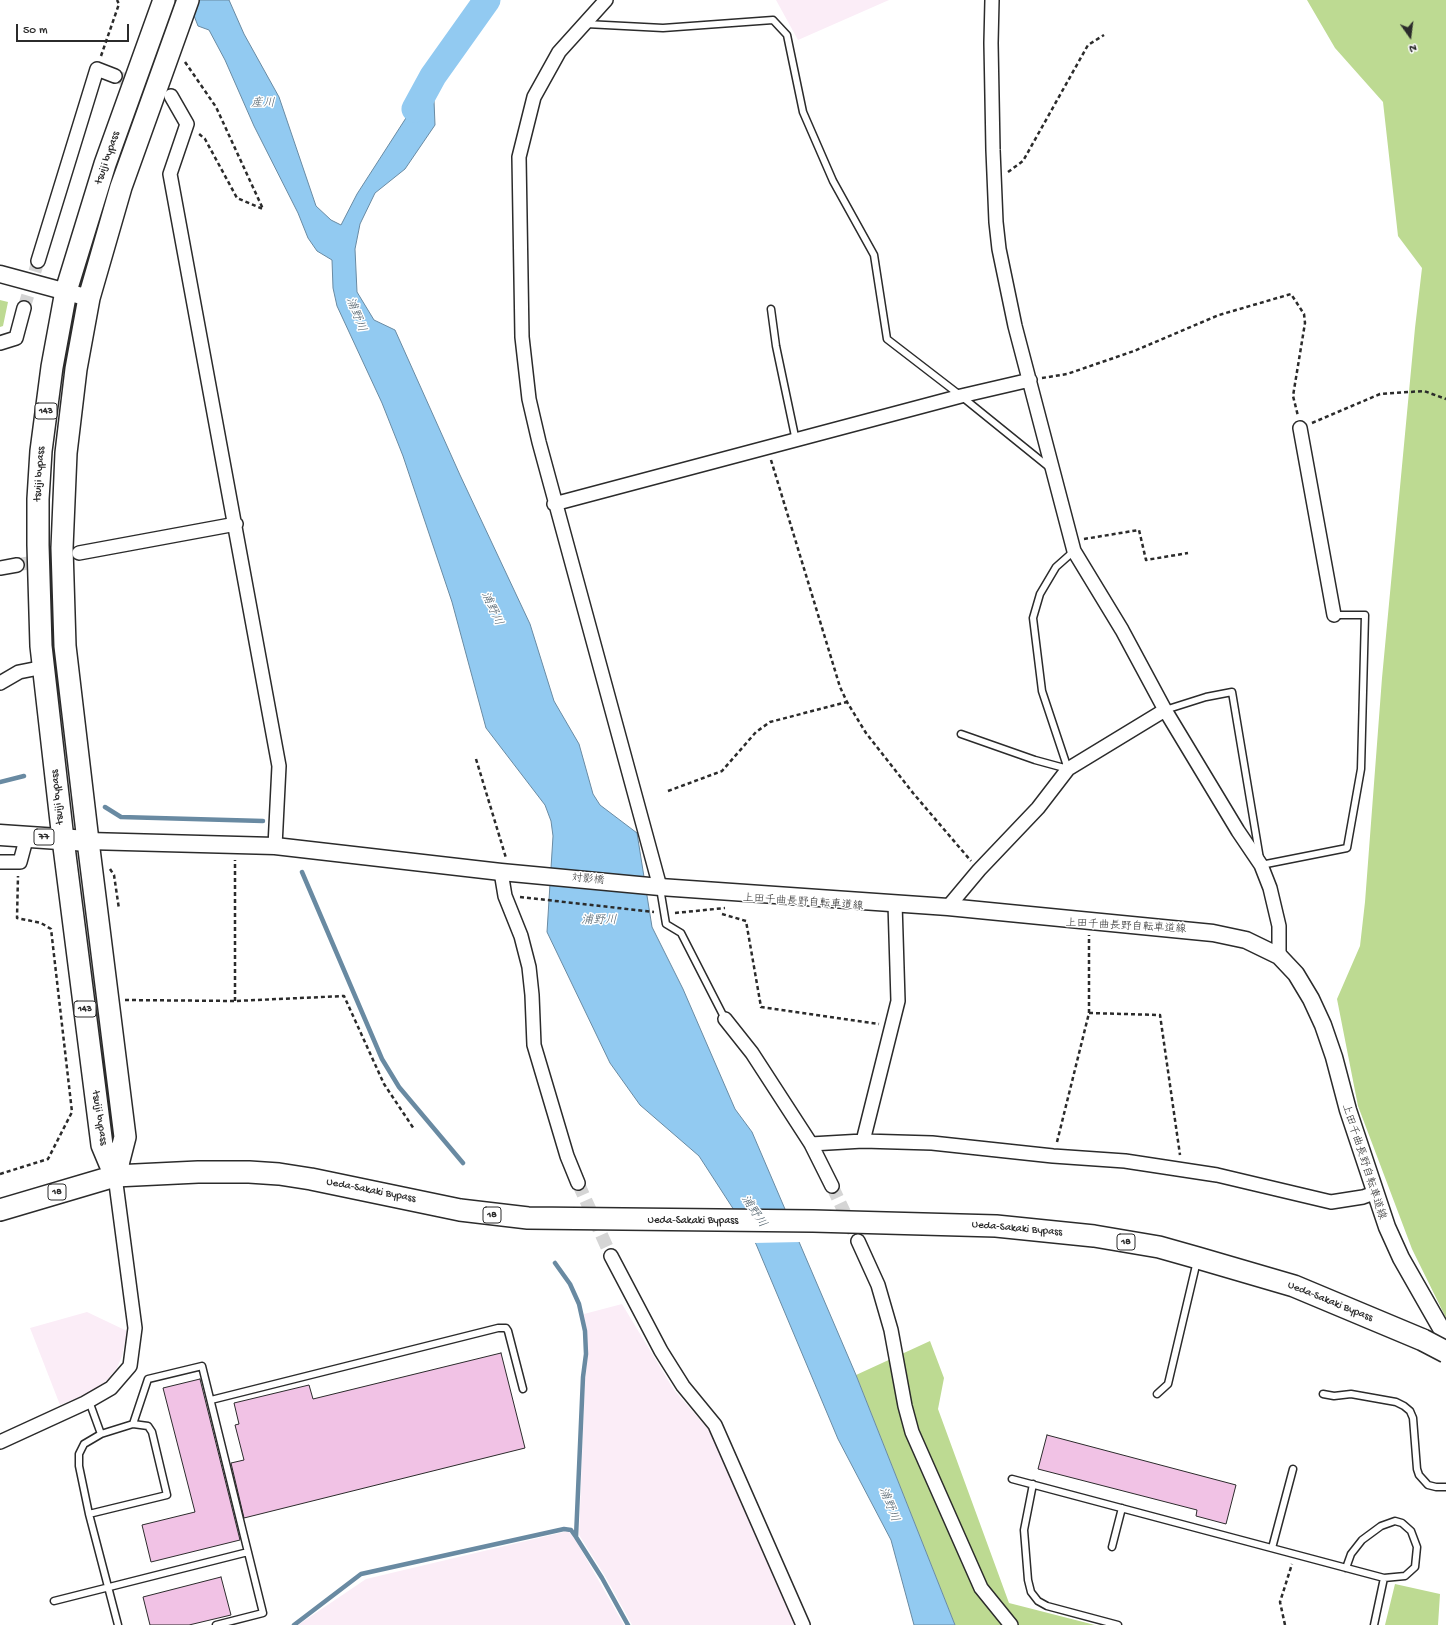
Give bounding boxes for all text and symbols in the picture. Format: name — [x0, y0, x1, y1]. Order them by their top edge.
scale bar — [18, 16, 131, 42]
north arrow — [1390, 16, 1430, 56]
text: 50 m — [23, 24, 48, 38]
text: N — [1408, 41, 1418, 54]
water label: 産川 — [251, 97, 275, 111]
street label: tsuiji bypass — [93, 130, 123, 186]
water label: 浦野川 — [342, 296, 368, 334]
road number: 143 — [35, 403, 57, 419]
street label: tsuiji bypass — [31, 446, 49, 502]
water label: 浦野川 — [477, 590, 505, 628]
street label: tsuiji bypass — [49, 769, 67, 825]
road number: 77 — [34, 829, 54, 845]
street label: 対影橋 — [571, 872, 605, 888]
street label: 上田千曲長野自転車道線 — [742, 892, 864, 914]
water label: 浦野川 — [581, 914, 617, 928]
street label: 上田千曲長野自転車道線 — [1065, 917, 1187, 937]
road number: 143 — [74, 1001, 96, 1017]
street label: tsuiji bypass — [88, 1090, 110, 1146]
street label: 上田千曲長野自転車道線 — [1338, 1102, 1388, 1222]
street label: Ueda-Sakaki Bypass — [325, 1176, 417, 1206]
road number: 18 — [48, 1184, 66, 1200]
water label: 浦野川 — [737, 1193, 769, 1231]
road number: 18 — [483, 1207, 501, 1223]
street label: Ueda-Sakaki Bypass — [648, 1214, 738, 1228]
street label: Ueda-Sakaki Bypass — [971, 1218, 1063, 1240]
road number: 18 — [1117, 1234, 1135, 1250]
street label: Ueda-Sakaki Bypass — [1285, 1279, 1375, 1325]
water label: 浦野川 — [875, 1486, 901, 1524]

